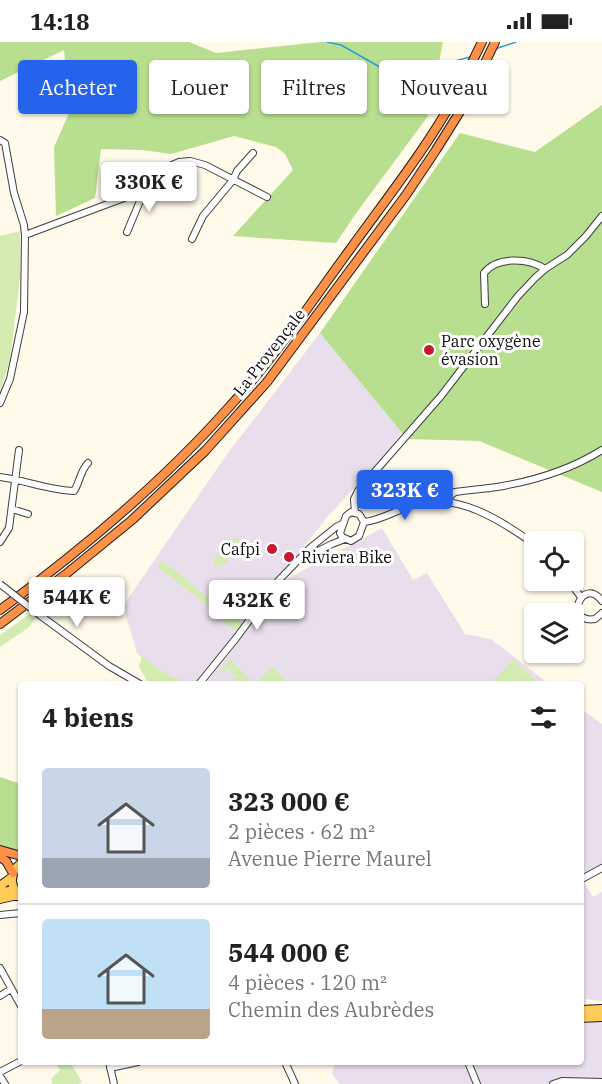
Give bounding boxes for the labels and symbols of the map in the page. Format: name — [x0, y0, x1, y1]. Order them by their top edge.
pin: 330K € — [100, 162, 198, 213]
street label: La Provençale — [229, 304, 309, 400]
place label: Parc oxygène évasion — [441, 331, 541, 369]
marker: Parc oxygène évasion — [422, 343, 436, 357]
pin: 323K € — [356, 470, 454, 521]
place label: Cafpi — [221, 539, 260, 559]
marker: Cafpi — [265, 542, 279, 556]
place label: Riviera Bike — [301, 547, 392, 567]
marker: Riviera Bike — [282, 550, 296, 564]
pin: 544K € — [28, 577, 126, 628]
pin: 432K € — [208, 580, 306, 631]

